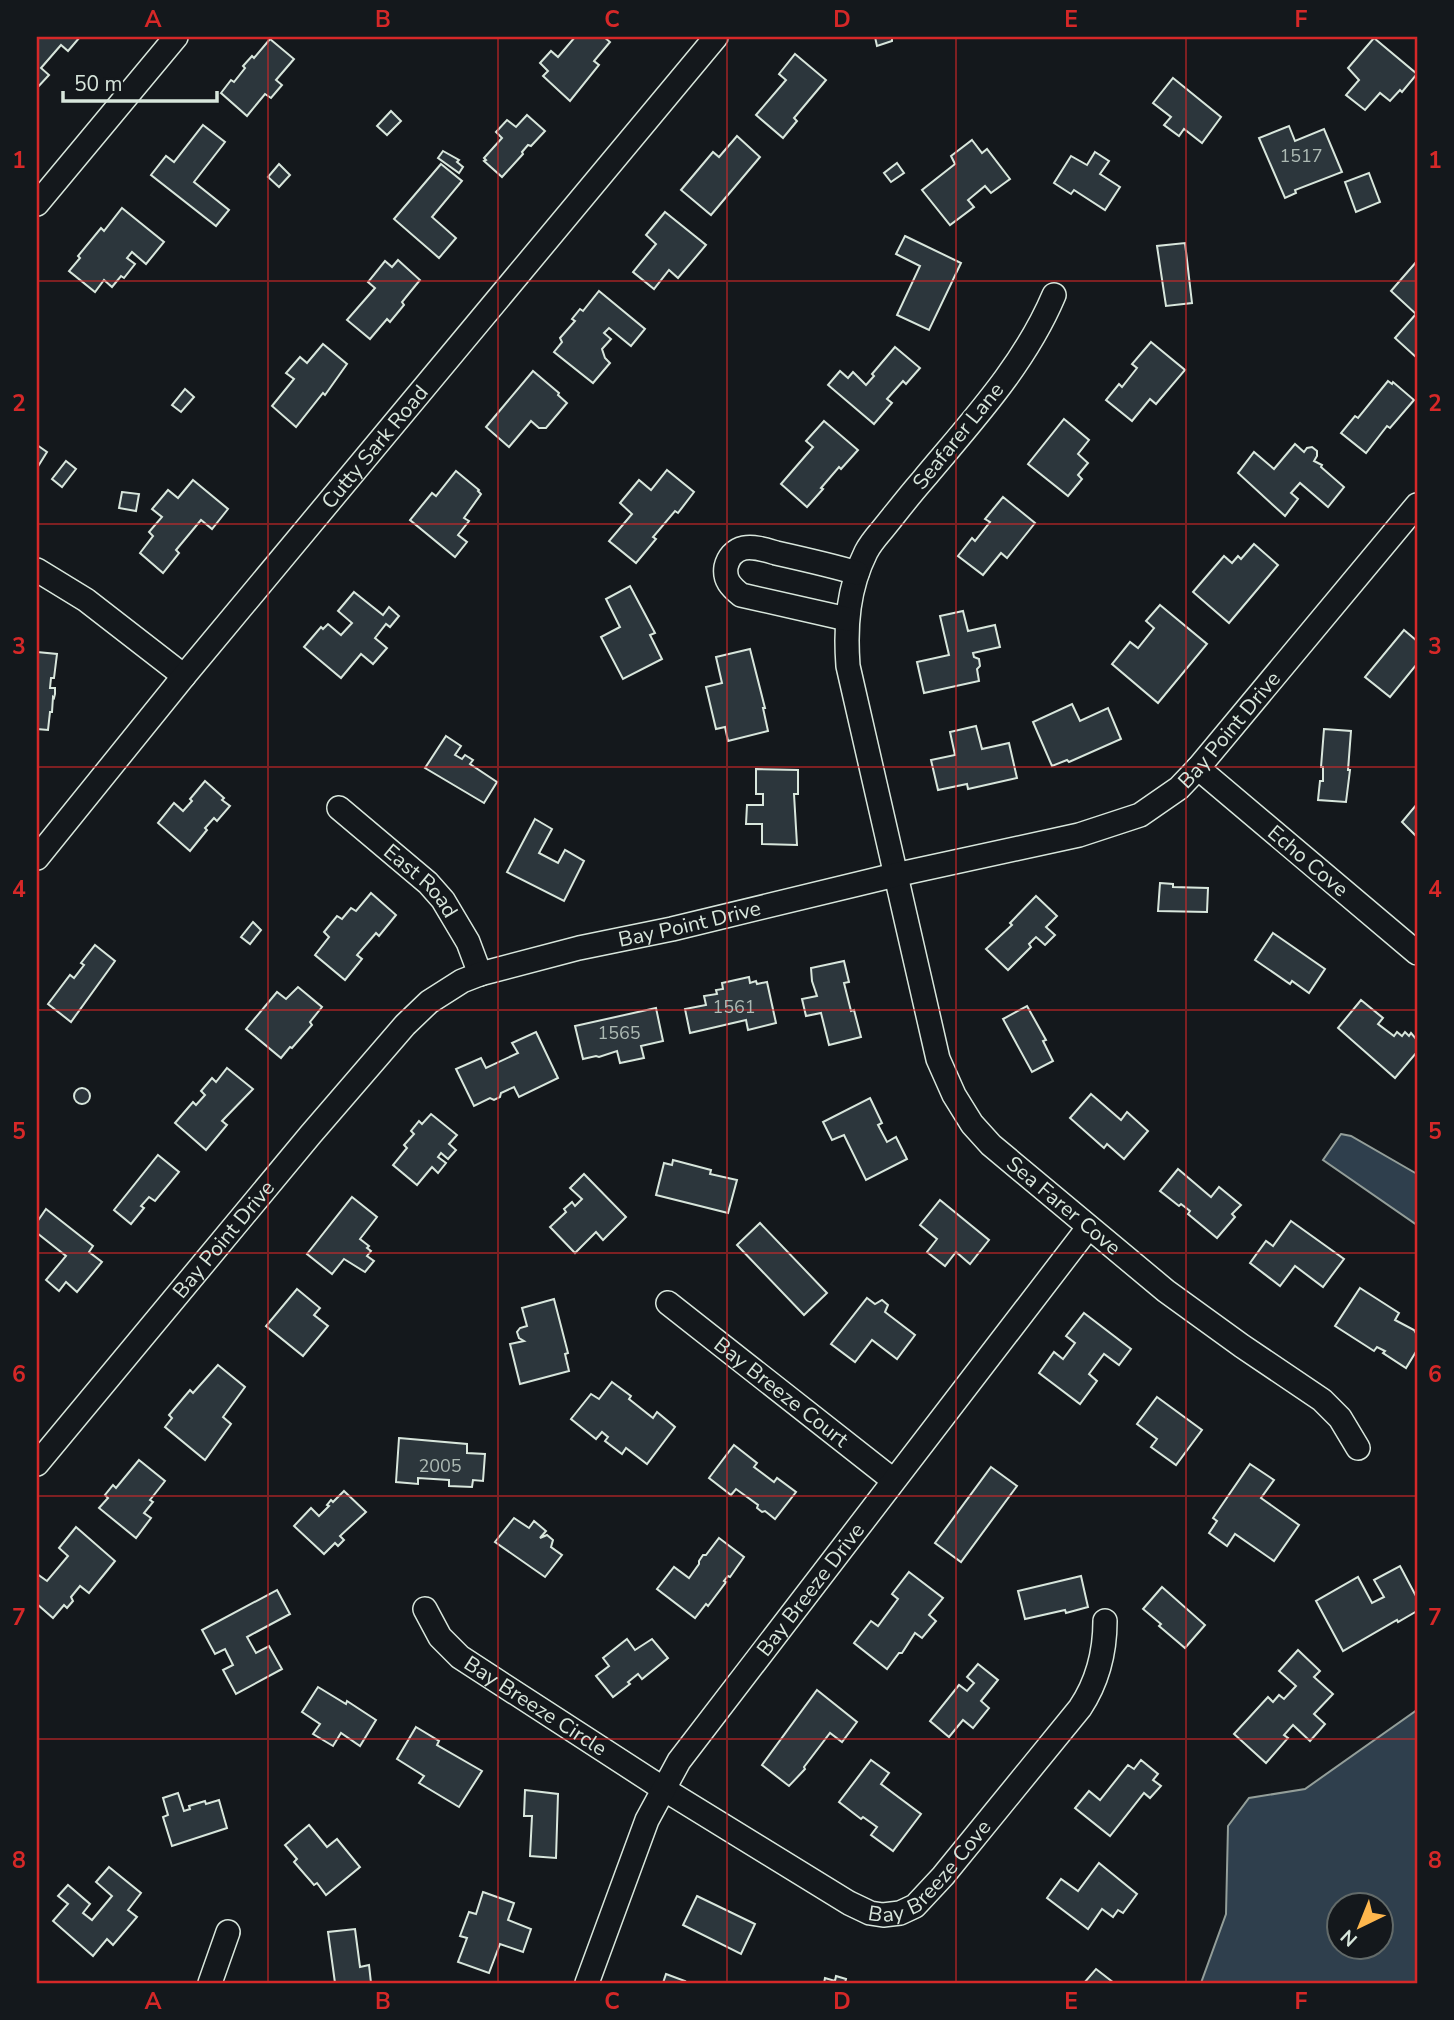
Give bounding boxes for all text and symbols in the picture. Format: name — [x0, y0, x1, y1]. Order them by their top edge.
text: A — [144, 4, 162, 35]
text: B — [375, 4, 391, 35]
text: C — [604, 4, 620, 35]
text: D — [833, 4, 851, 35]
text: E — [1064, 4, 1078, 35]
text: F — [1295, 4, 1308, 35]
scale bar — [63, 60, 217, 104]
text: 50 m — [74, 70, 123, 98]
house number: 1517 — [1279, 144, 1323, 168]
text: 1 — [12, 145, 26, 176]
text: 1 — [1428, 145, 1442, 176]
street label: Seafarer Lane — [906, 377, 1010, 495]
street label: Cutty Sark Road — [315, 379, 434, 515]
text: 2 — [12, 388, 26, 419]
text: 2 — [1428, 388, 1442, 419]
text: 3 — [12, 631, 26, 662]
text: 3 — [1428, 631, 1442, 662]
street label: Bay Point Drive — [1172, 665, 1287, 795]
street label: Echo Cove — [1262, 819, 1354, 903]
street label: East Road — [378, 838, 464, 923]
text: 4 — [12, 874, 26, 905]
text: 4 — [1428, 874, 1442, 905]
street label: Bay Point Drive — [616, 894, 764, 954]
house number: 1561 — [712, 995, 756, 1019]
house number: 1565 — [597, 1021, 641, 1045]
text: 5 — [12, 1116, 26, 1147]
text: 5 — [1428, 1116, 1442, 1147]
street label: Sea Farer Cove — [1000, 1150, 1127, 1262]
street label: Bay Point Drive — [166, 1174, 281, 1304]
street label: Bay Breeze Court — [708, 1330, 855, 1454]
text: 6 — [12, 1359, 26, 1390]
text: 6 — [1428, 1359, 1442, 1390]
house number: 2005 — [418, 1454, 462, 1478]
street label: Bay Breeze Drive — [750, 1517, 871, 1662]
text: 7 — [12, 1602, 26, 1633]
text: 7 — [1428, 1602, 1442, 1633]
street label: Bay Breeze Circle — [459, 1649, 612, 1763]
street label: Bay Breeze Cove — [866, 1814, 997, 1929]
text: 8 — [12, 1845, 26, 1876]
text: 8 — [1428, 1845, 1442, 1876]
north arrow — [1324, 1890, 1394, 1960]
text: N — [1335, 1923, 1363, 1952]
text: A — [144, 1986, 162, 2017]
text: B — [375, 1986, 391, 2017]
text: C — [604, 1986, 620, 2017]
text: D — [833, 1986, 851, 2017]
text: E — [1064, 1986, 1078, 2017]
text: F — [1295, 1986, 1308, 2017]

